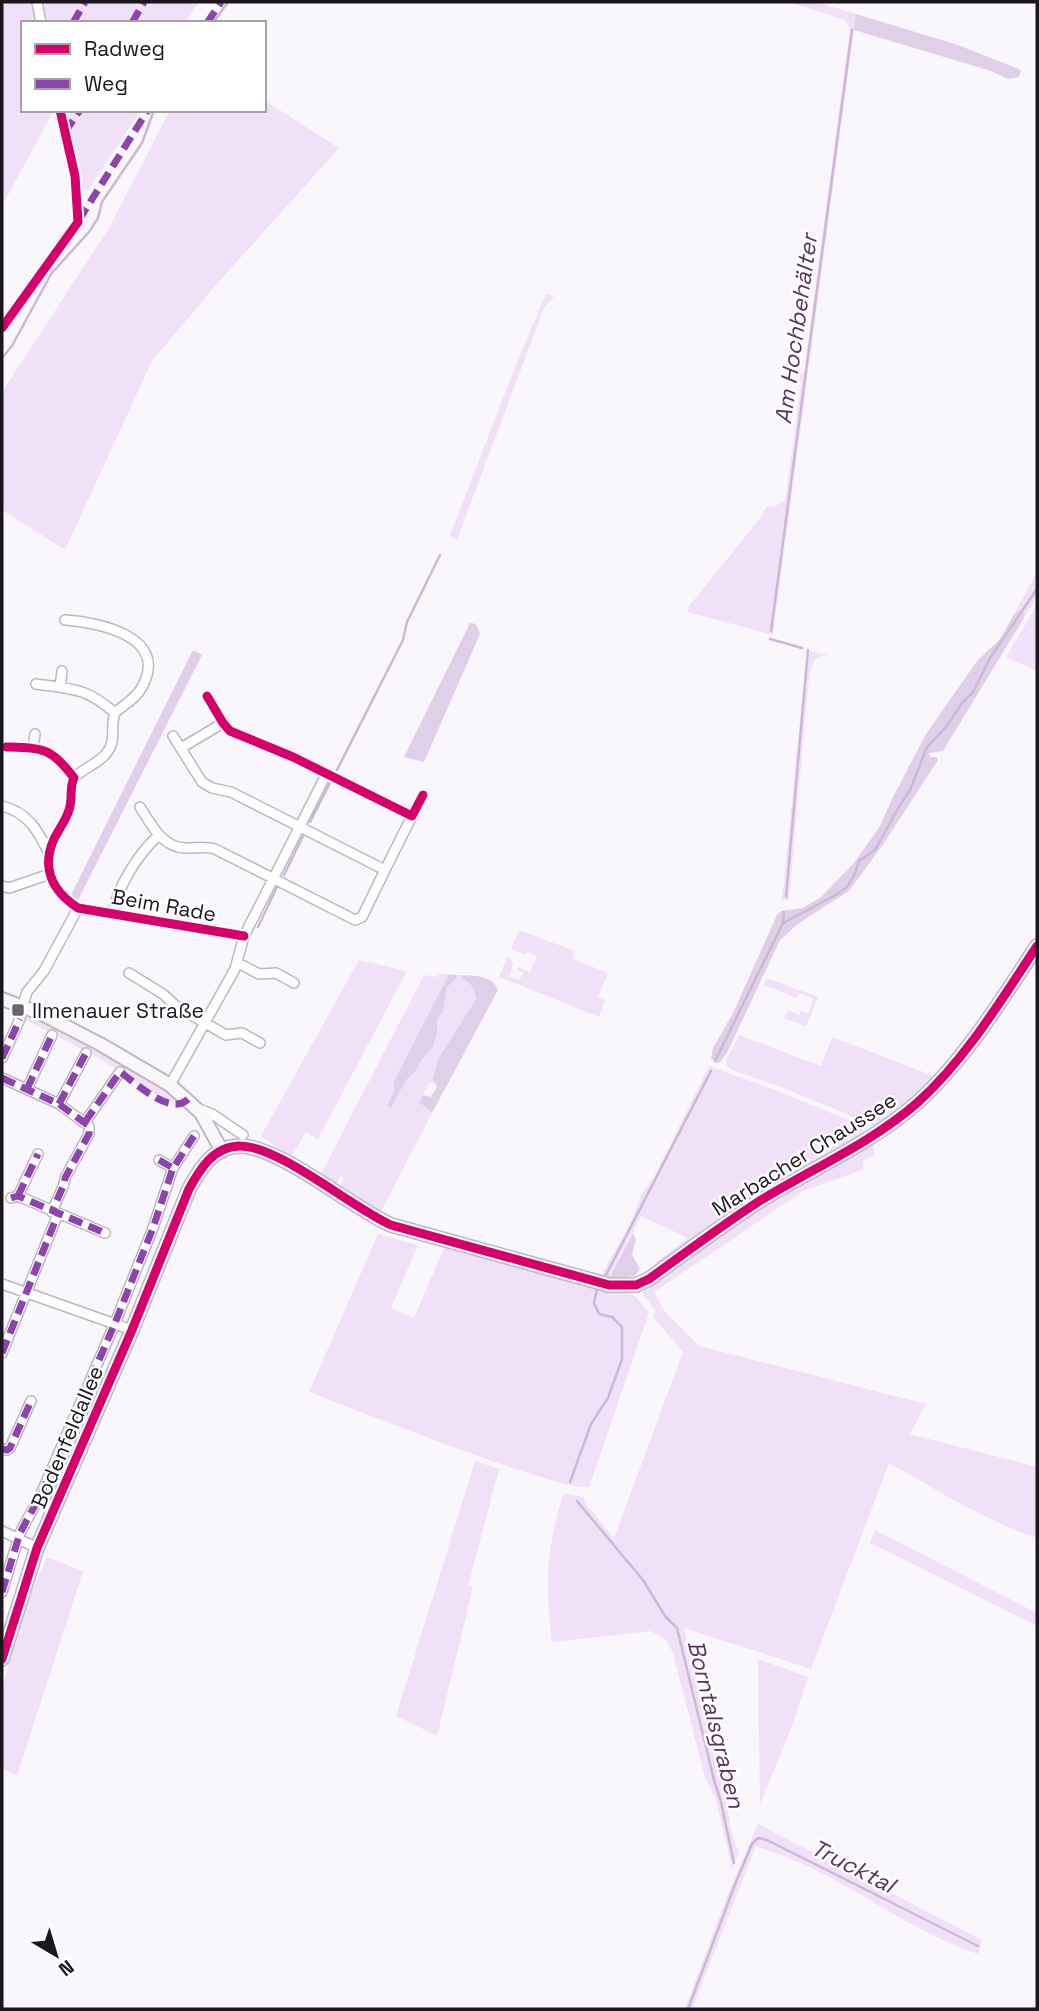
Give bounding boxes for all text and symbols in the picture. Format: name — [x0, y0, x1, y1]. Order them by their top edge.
legend — [21, 21, 266, 112]
text: Radweg — [84, 35, 165, 62]
text: Weg — [84, 70, 128, 97]
water label: Am Hochbehälter — [768, 230, 824, 426]
street label: Beim Rade — [109, 883, 219, 927]
place label: Ilmenauer Straße — [32, 997, 204, 1024]
marker: Ilmenauer Straße — [10, 1002, 26, 1018]
street label: Marbacher Chaussee — [707, 1086, 901, 1222]
street label: Bodenfeldallee — [25, 1362, 109, 1512]
water label: Borntalsgraben — [681, 1637, 752, 1812]
water label: Trucktal — [806, 1832, 902, 1901]
north arrow — [21, 1920, 91, 1990]
text: N — [53, 1954, 79, 1982]

